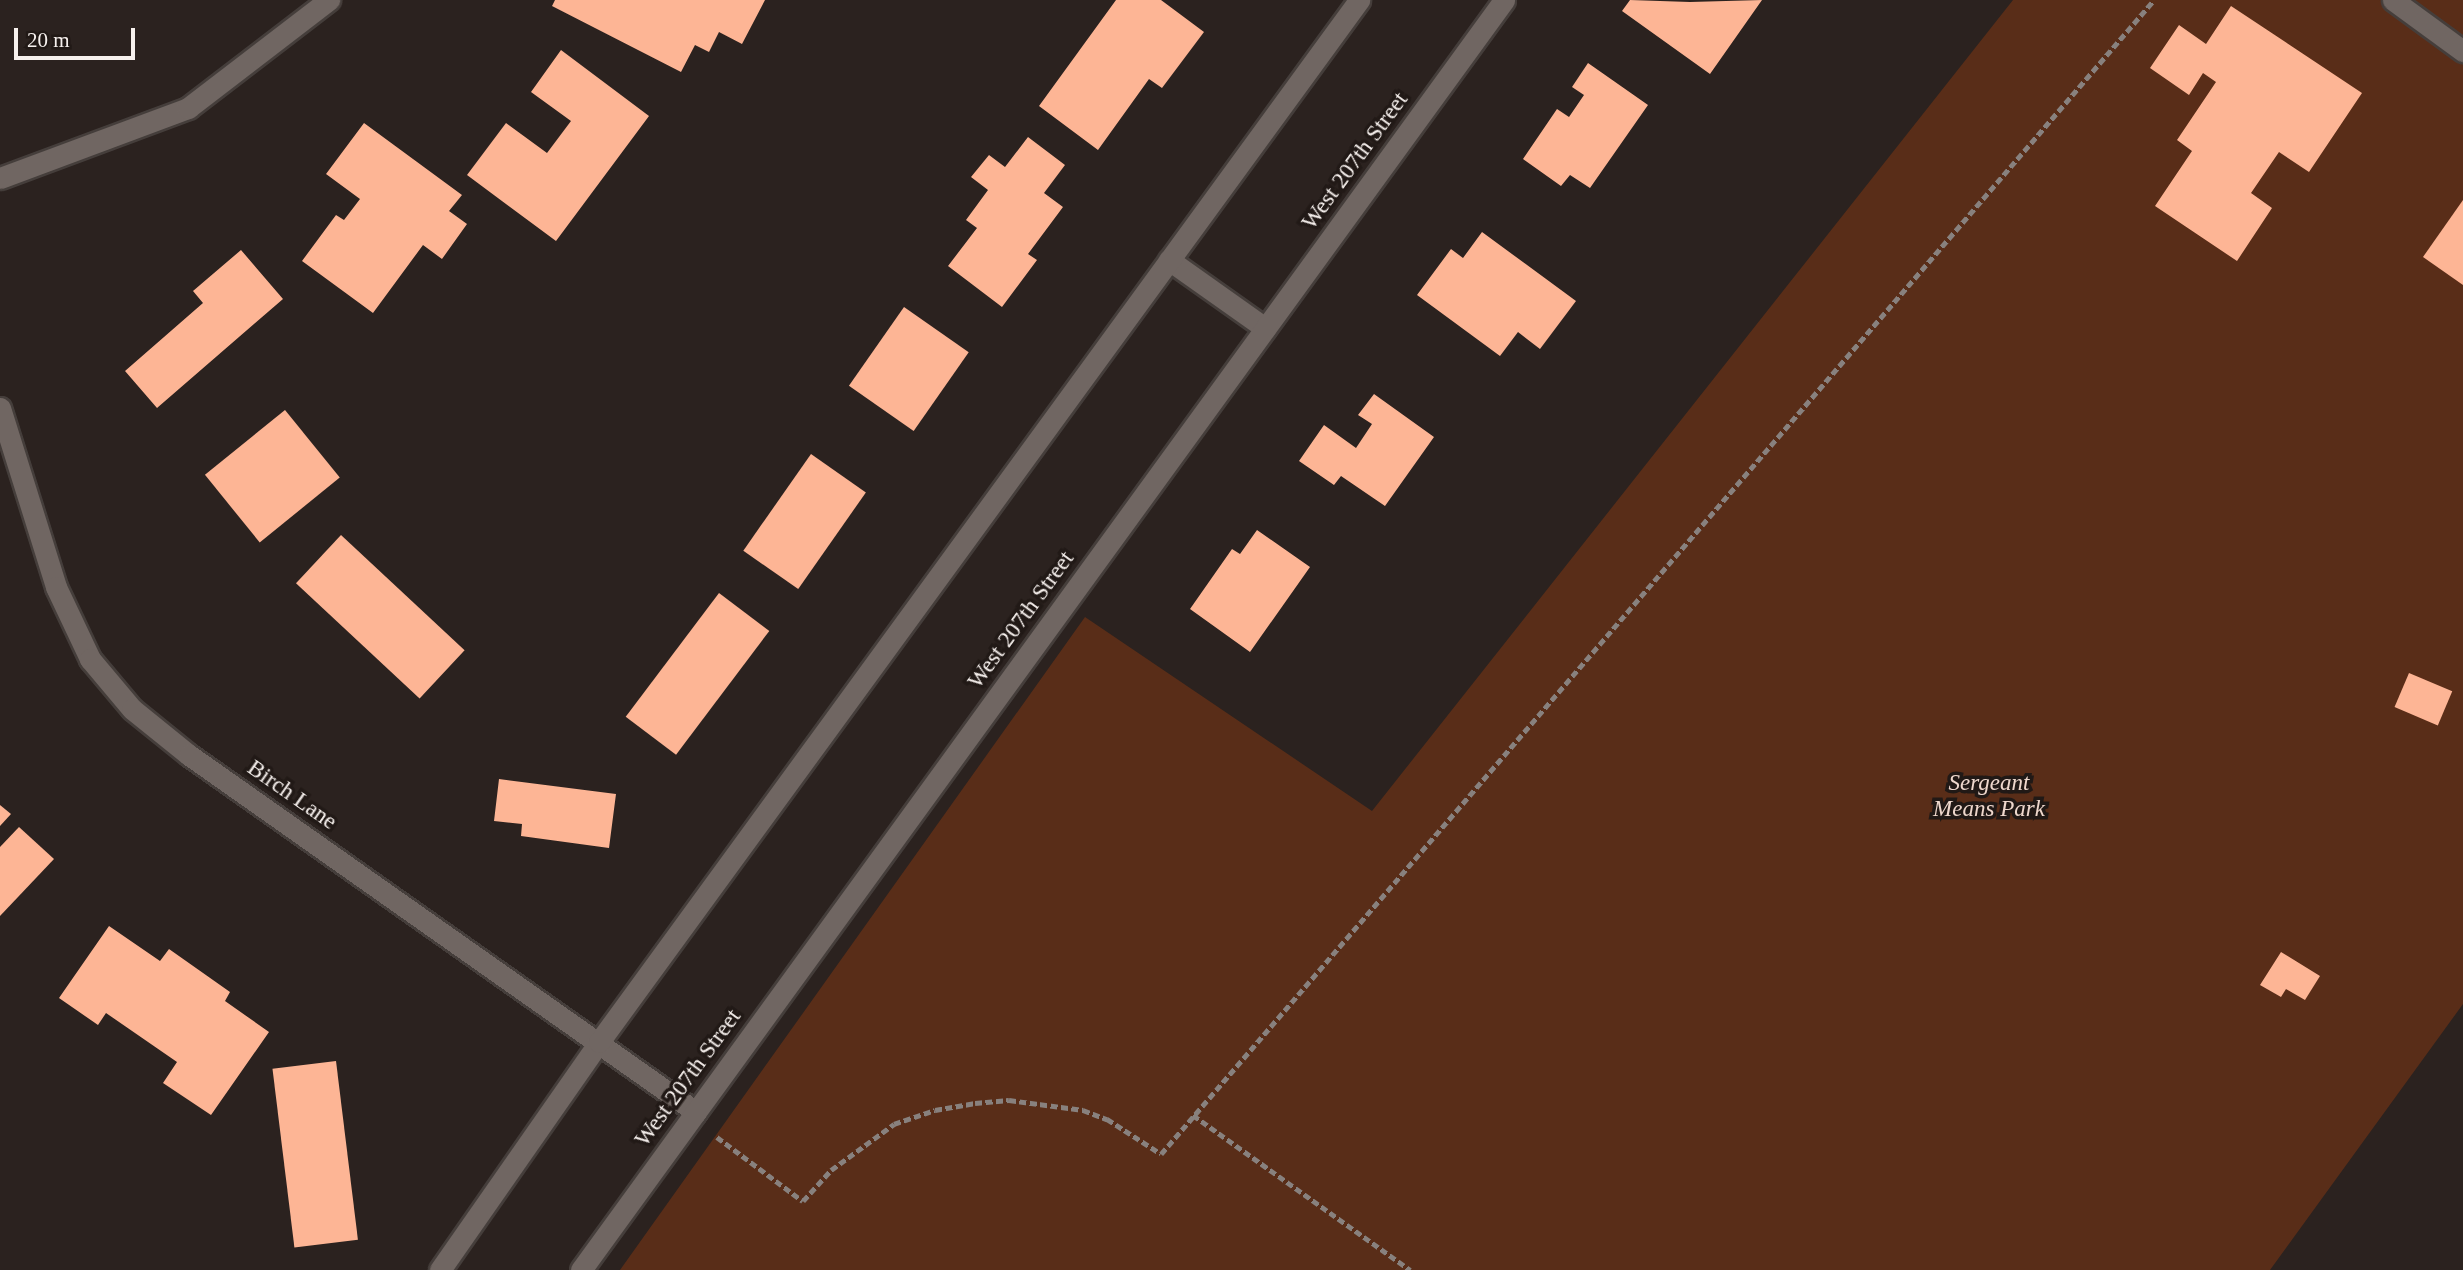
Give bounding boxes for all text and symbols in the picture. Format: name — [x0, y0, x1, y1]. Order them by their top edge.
scale bar — [18, 14, 138, 58]
text: 20 m — [27, 28, 70, 52]
street label: West 207th Street — [1296, 87, 1414, 235]
street label: West 207th Street — [962, 546, 1080, 694]
street label: Birch Lane — [242, 754, 342, 836]
park label: Sergeant Means Park — [1933, 769, 2045, 823]
street label: West 207th Street — [629, 1004, 747, 1152]

